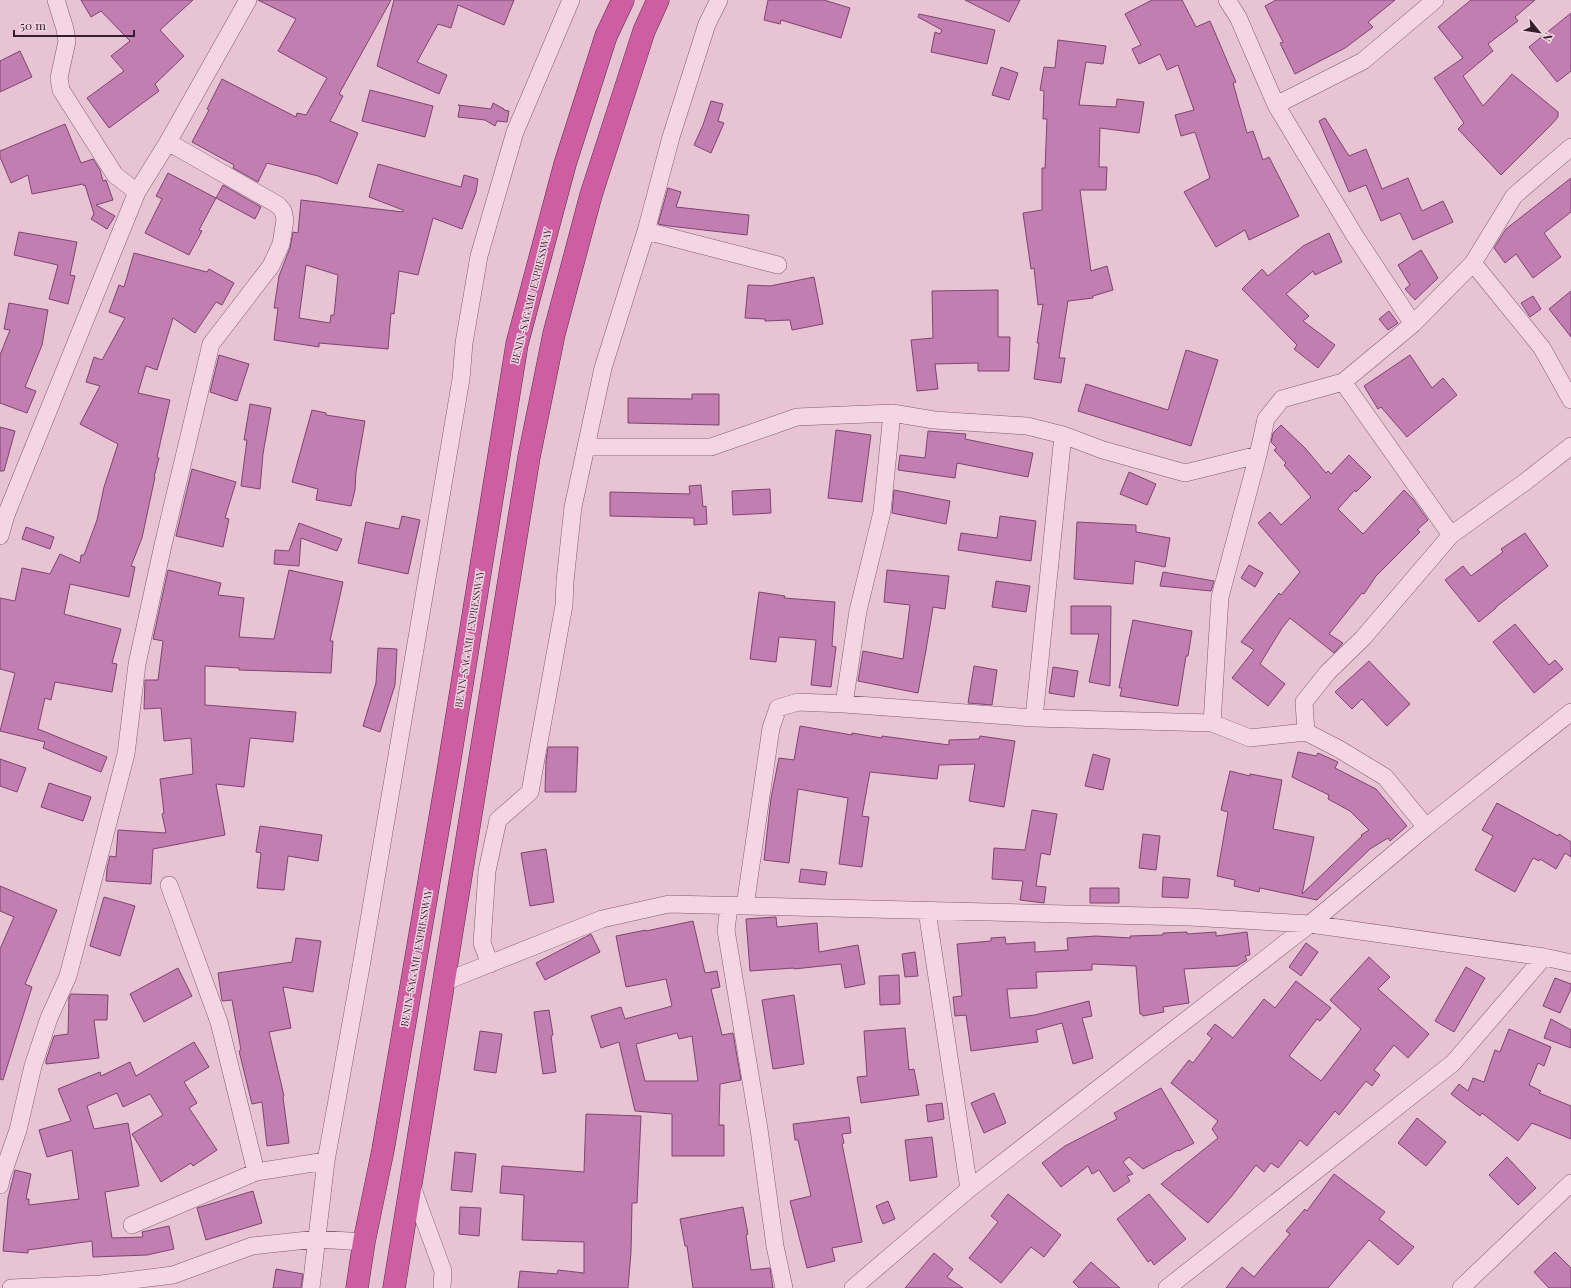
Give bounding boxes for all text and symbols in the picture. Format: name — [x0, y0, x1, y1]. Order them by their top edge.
scale bar — [14, 12, 134, 38]
north arrow — [1519, 12, 1559, 52]
text: 50 m — [20, 17, 46, 33]
text: N — [1540, 30, 1557, 44]
street label: BENIN-SAGAMU EXPRESSWAY — [507, 227, 555, 365]
street label: BENIN-SAGAMU EXPRESSWAY — [451, 569, 487, 709]
street label: BENIN-SAGAMU EXPRESSWAY — [397, 888, 435, 1028]

